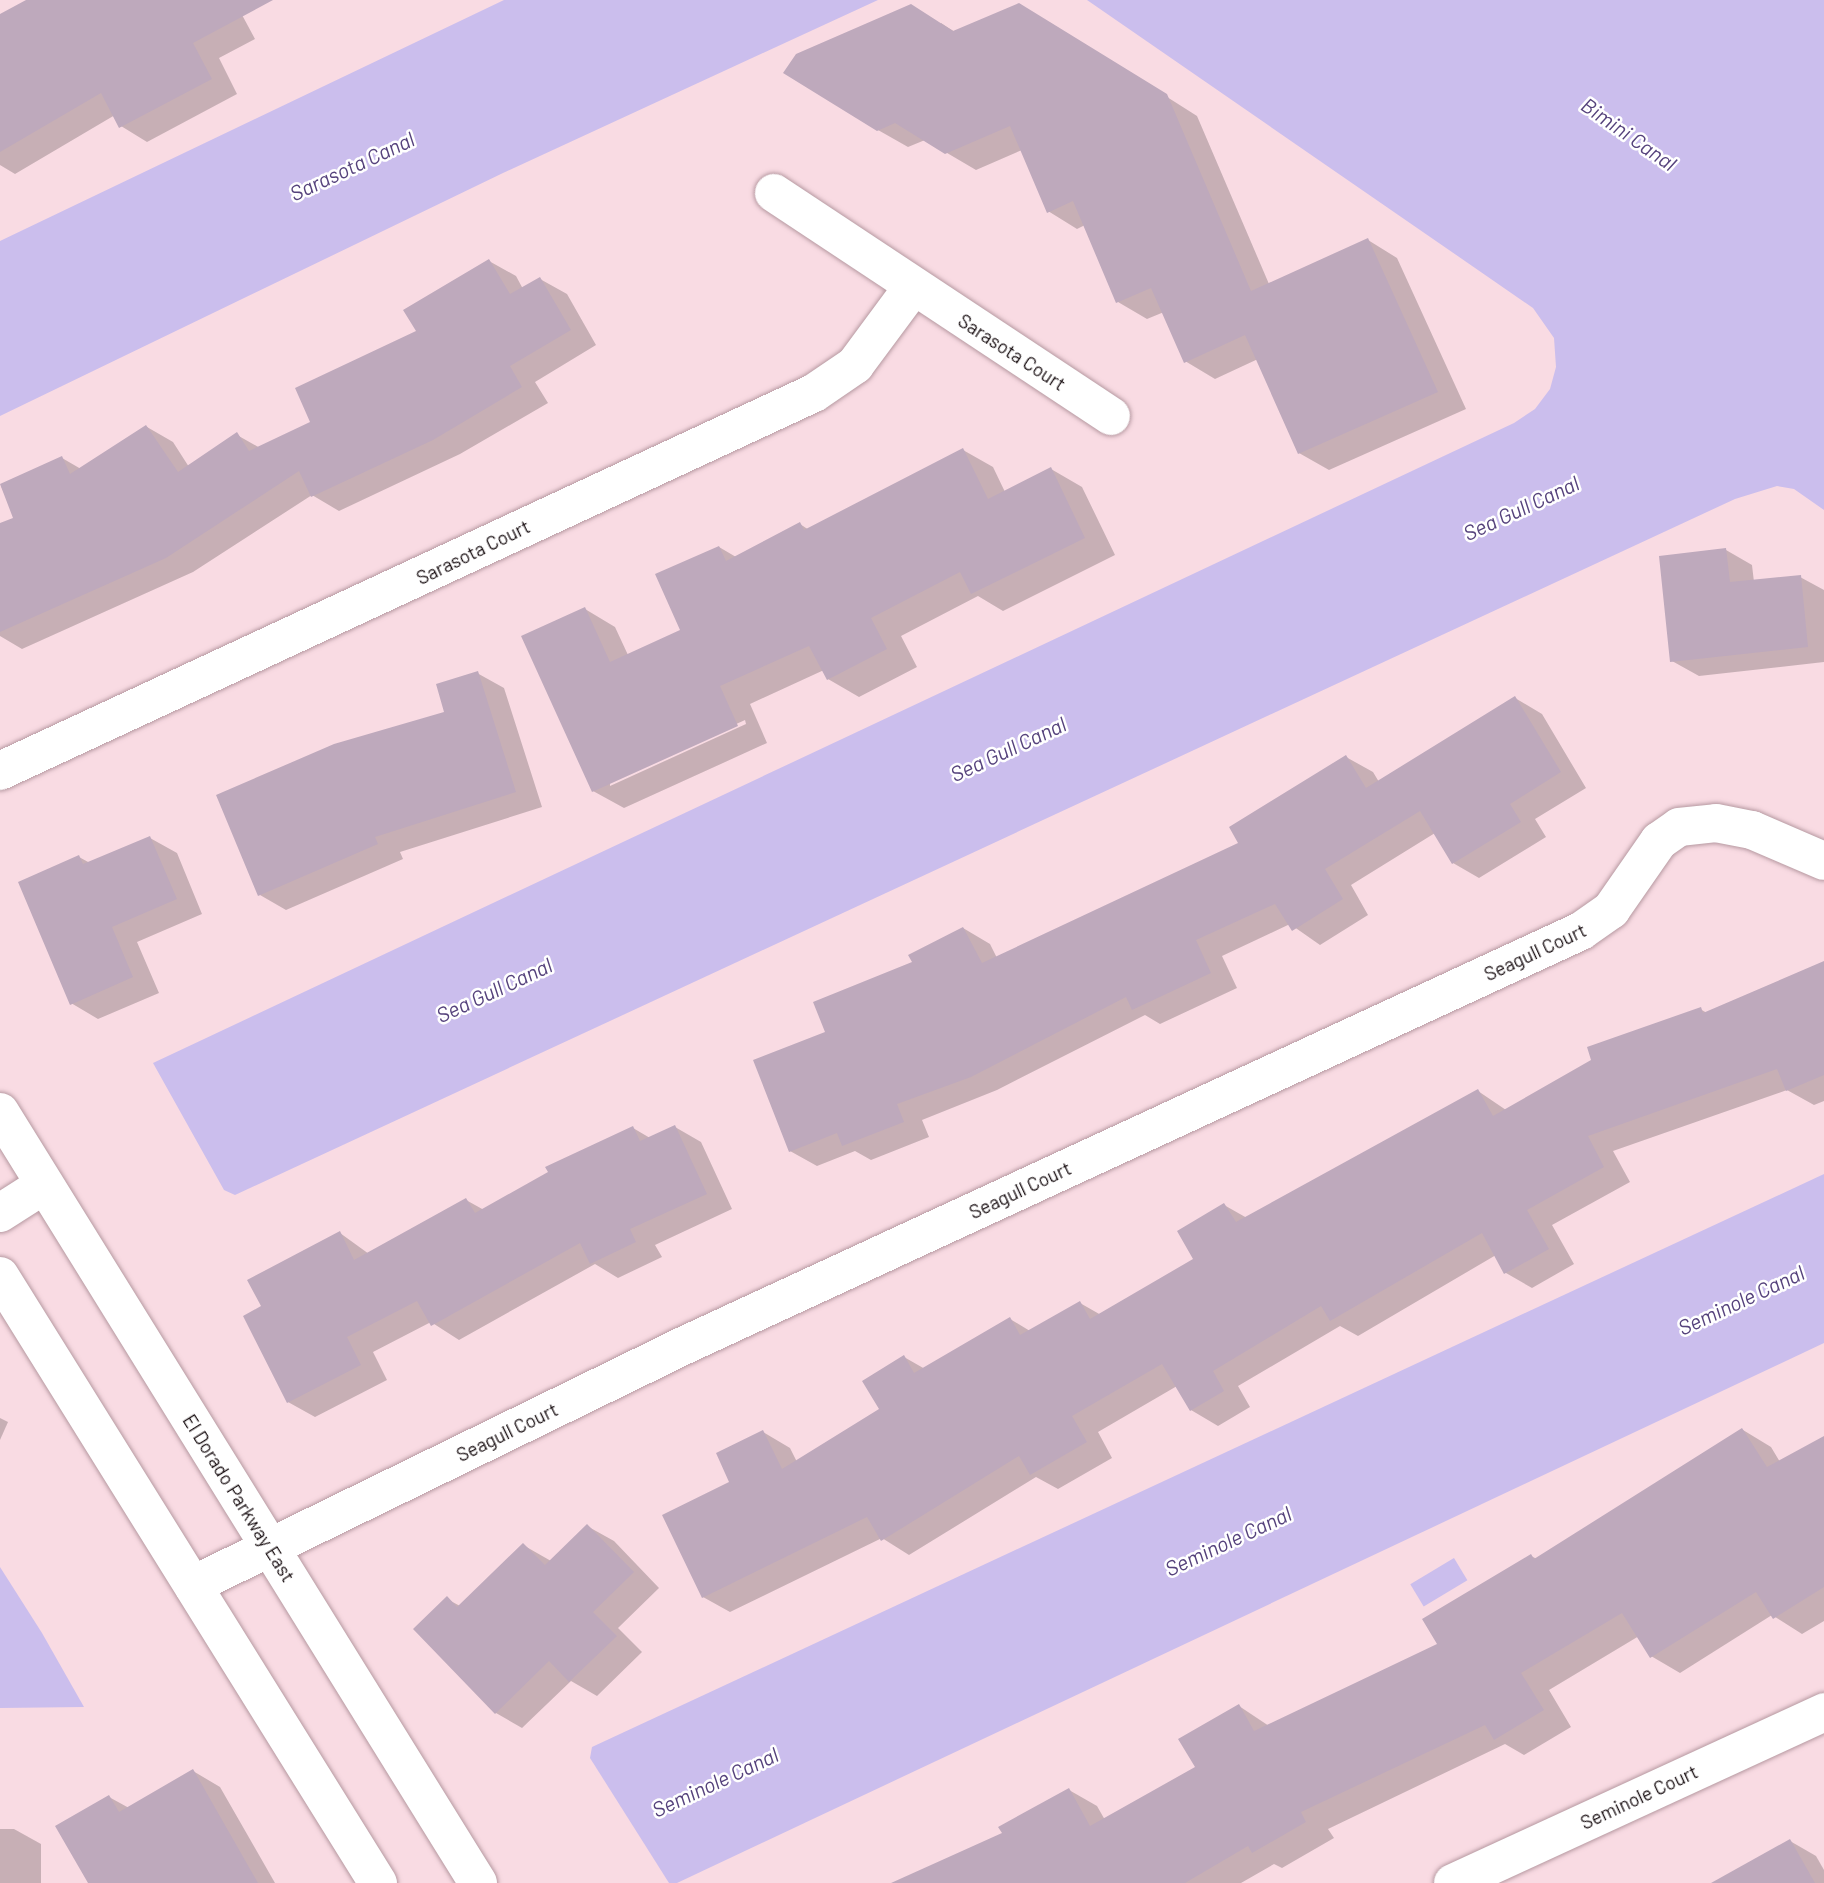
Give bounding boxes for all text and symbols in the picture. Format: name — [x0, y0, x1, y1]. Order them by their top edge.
water label: Bimini Canal — [1577, 92, 1681, 176]
water label: Sarasota Canal — [286, 126, 418, 206]
street label: Sarasota Court — [954, 309, 1070, 395]
water label: Sea Gull Canal — [1459, 470, 1583, 546]
street label: Sarasota Court — [413, 515, 533, 589]
water label: Sea Gull Canal — [946, 711, 1070, 787]
street label: Seagull Court — [1480, 918, 1590, 986]
water label: Sea Gull Canal — [432, 952, 556, 1028]
street label: Seagull Court — [965, 1156, 1075, 1224]
water label: Seminole Canal — [1674, 1260, 1808, 1340]
street label: Seagull Court — [453, 1398, 561, 1466]
street label: El Dorado Parkway East — [178, 1410, 300, 1586]
water label: Seminole Canal — [1161, 1501, 1295, 1581]
water label: Seminole Canal — [648, 1742, 782, 1822]
street label: Seminole Court — [1577, 1760, 1701, 1834]

